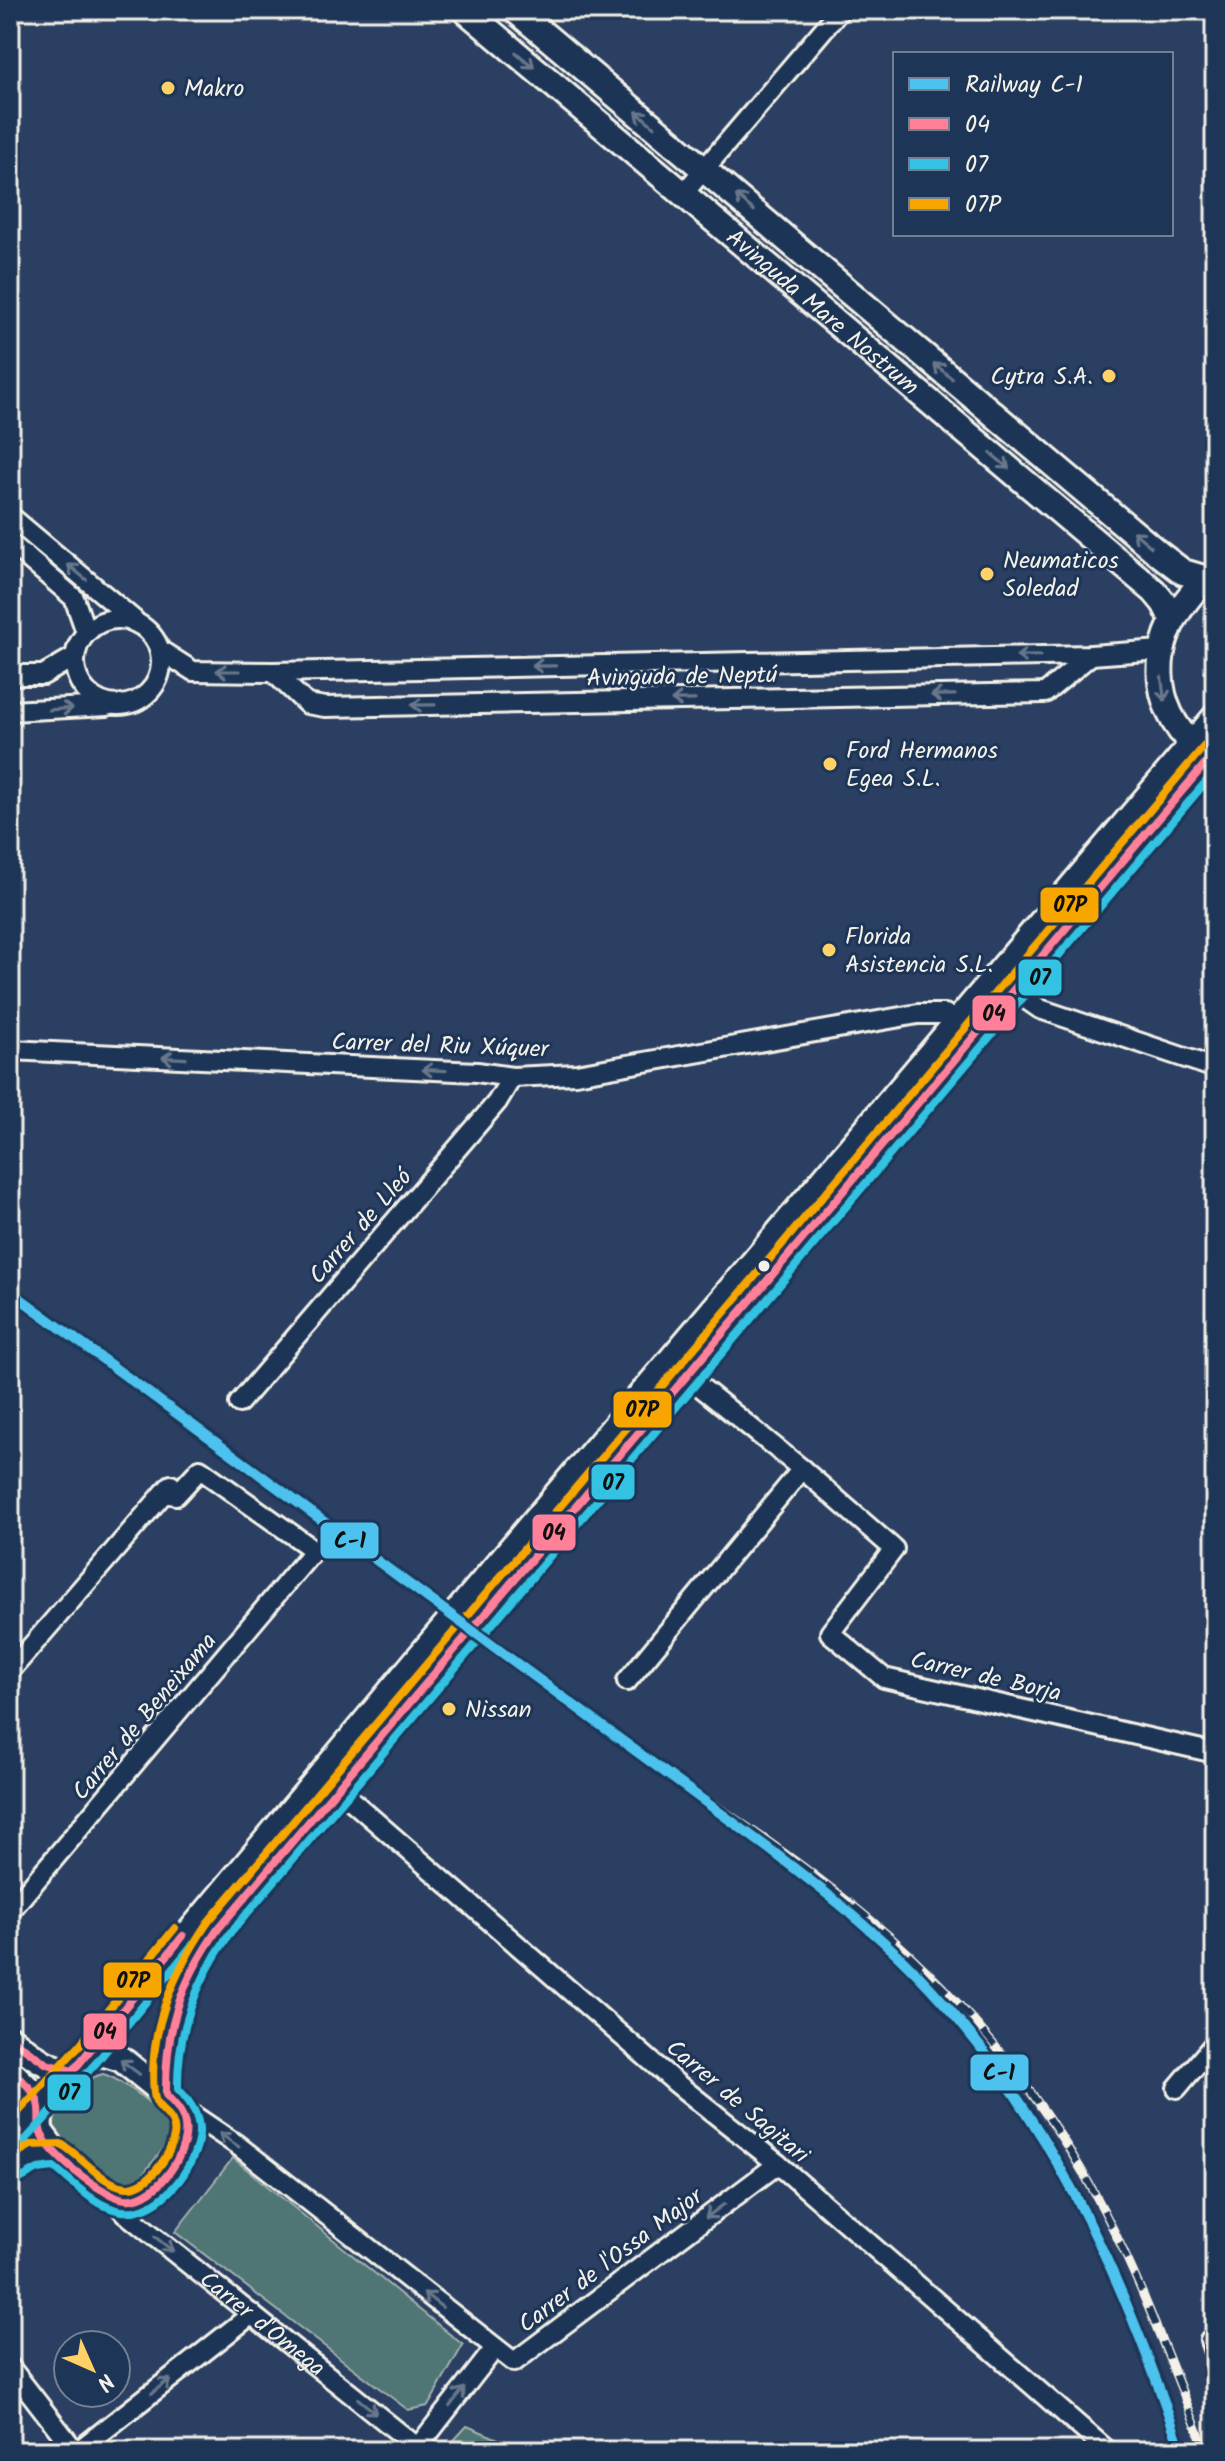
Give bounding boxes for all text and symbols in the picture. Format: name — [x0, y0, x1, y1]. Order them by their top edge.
one-way arrow — [514, 51, 534, 69]
legend — [893, 52, 1173, 236]
text: Railway C-1 — [965, 66, 1083, 105]
place label: Makro — [184, 70, 244, 109]
marker: Makro — [159, 79, 177, 97]
text: 04 — [965, 106, 990, 145]
one-way arrow — [635, 110, 656, 128]
text: 07 — [965, 146, 989, 185]
text: 07P — [965, 186, 1002, 225]
one-way arrow — [735, 194, 755, 212]
street label: Avinguda Mare Nostrum — [716, 220, 927, 406]
place label: Cytra S.A. — [991, 358, 1093, 397]
one-way arrow — [933, 362, 954, 380]
marker: Cytra S.A. — [1100, 367, 1118, 385]
one-way arrow — [989, 452, 1009, 470]
one-way arrow — [1132, 530, 1152, 548]
place label: Neumaticos Soledad — [1003, 542, 1119, 609]
one-way arrow — [67, 563, 87, 581]
marker: Neumaticos Soledad — [978, 565, 996, 583]
one-way arrow — [1015, 648, 1042, 664]
street label: Avinguda de Neptú — [586, 656, 778, 699]
one-way arrow — [531, 658, 558, 674]
one-way arrow — [215, 663, 242, 679]
one-way arrow — [1156, 676, 1171, 701]
one-way arrow — [930, 688, 957, 703]
one-way arrow — [670, 692, 697, 708]
one-way arrow — [410, 697, 437, 713]
one-way arrow — [47, 701, 74, 716]
place label: Ford Hermanos Egea S.L. — [846, 732, 998, 799]
marker: Ford Hermanos Egea S.L. — [821, 755, 839, 773]
line badge: 07P — [1039, 886, 1100, 924]
text: 07P — [1053, 889, 1088, 924]
place label: Florida Asistencia S.L. — [845, 918, 993, 985]
marker: Florida Asistencia S.L. — [820, 941, 838, 959]
line badge: 07 — [1017, 958, 1063, 997]
text: 07 — [1029, 962, 1051, 997]
line badge: 04 — [971, 994, 1017, 1032]
text: 04 — [982, 998, 1006, 1033]
street label: Carrer del Riu Xúquer — [331, 1023, 551, 1070]
one-way arrow — [161, 1050, 188, 1065]
one-way arrow — [421, 1062, 448, 1077]
street label: Carrer de Lleó — [300, 1159, 423, 1294]
unlabelled marker — [756, 1258, 772, 1274]
line badge: 07P — [612, 1390, 673, 1429]
text: 07P — [625, 1394, 660, 1429]
line badge: 07 — [590, 1463, 636, 1501]
text: 07 — [602, 1467, 624, 1502]
line badge: 04 — [531, 1513, 577, 1552]
text: 04 — [542, 1517, 566, 1552]
line badge: C-1 — [319, 1521, 380, 1560]
text: C-1 — [334, 1525, 366, 1560]
street label: Carrer de Beneixama — [63, 1624, 227, 1810]
street label: Carrer de Borja — [906, 1641, 1065, 1714]
place label: Nissan — [465, 1691, 531, 1730]
marker: Nissan — [440, 1700, 458, 1718]
line badge: 07P — [102, 1961, 163, 1999]
text: 07P — [116, 1965, 151, 2000]
line badge: 04 — [82, 2012, 128, 2051]
text: 04 — [93, 2016, 117, 2051]
street label: Carrer de Sagitari — [656, 2030, 819, 2175]
line badge: C-1 — [969, 2053, 1030, 2092]
text: C-1 — [983, 2057, 1015, 2092]
one-way arrow — [120, 2059, 141, 2076]
line badge: 07 — [46, 2073, 92, 2112]
text: 07 — [58, 2077, 80, 2112]
one-way arrow — [218, 2132, 240, 2148]
street label: Carrer de l'Ossa Major — [510, 2177, 713, 2344]
one-way arrow — [705, 2203, 727, 2220]
one-way arrow — [153, 2235, 174, 2253]
street label: Carrer d'Omega — [190, 2262, 334, 2388]
one-way arrow — [423, 2291, 445, 2308]
north arrow — [52, 2329, 132, 2409]
text: N — [87, 2364, 122, 2399]
one-way arrow — [150, 2377, 171, 2394]
one-way arrow — [448, 2387, 465, 2408]
one-way arrow — [356, 2398, 377, 2415]

